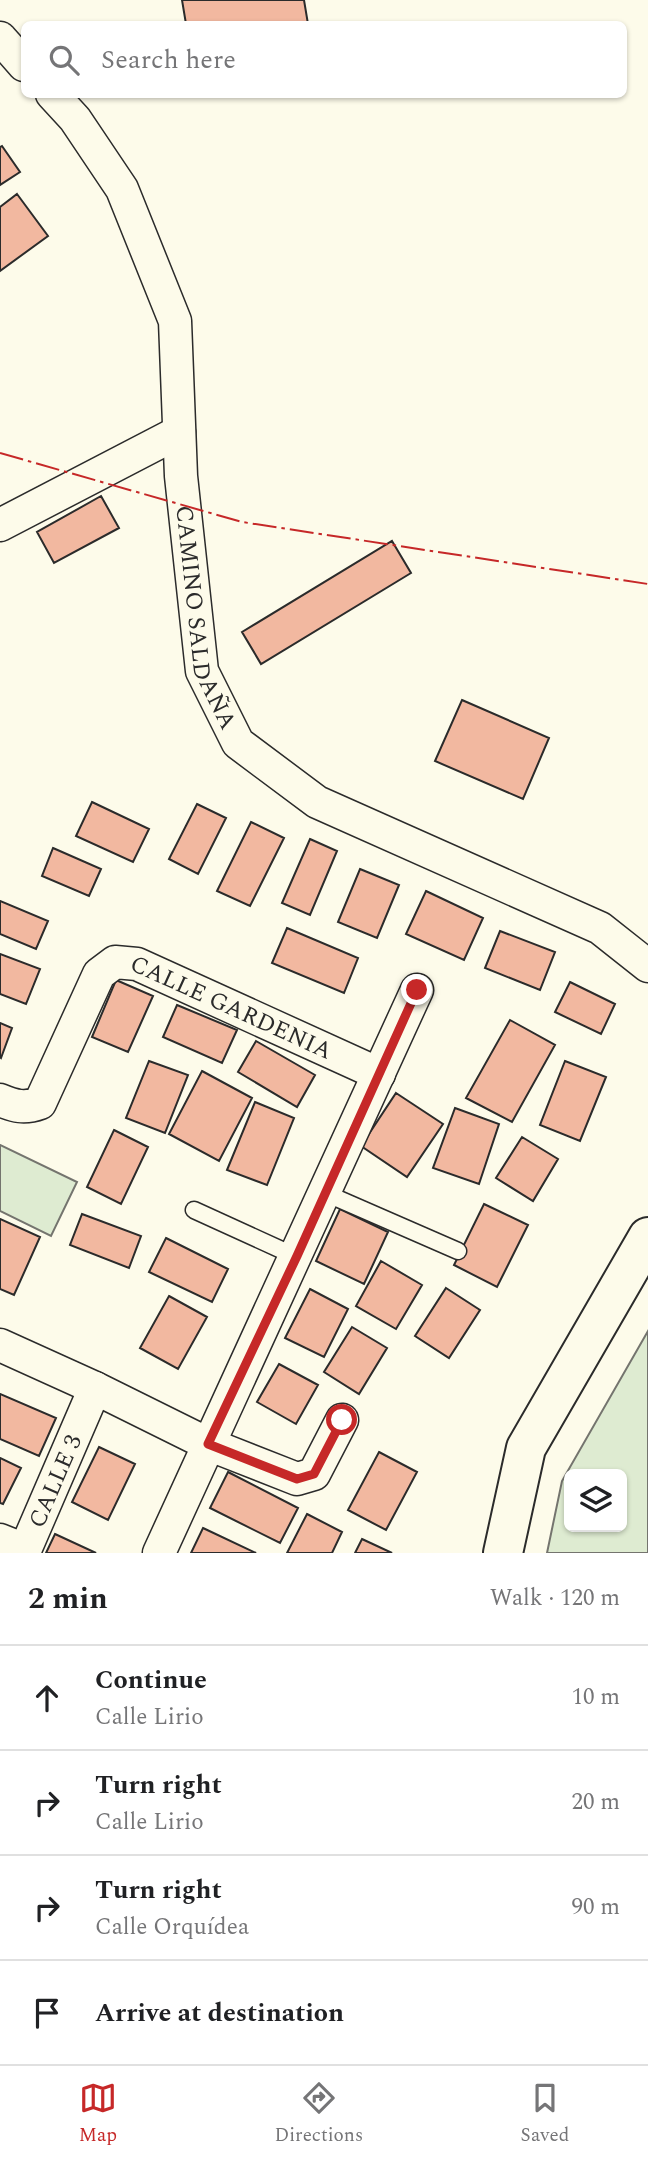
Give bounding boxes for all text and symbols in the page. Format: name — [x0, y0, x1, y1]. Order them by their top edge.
search box — [21, 21, 627, 98]
text: Search here — [101, 40, 236, 80]
icon: search — [45, 41, 83, 79]
street label: CAMINO SALDAÑA — [165, 503, 245, 736]
street label: CALLE GARDENIA — [124, 946, 338, 1070]
route end — [401, 974, 432, 1005]
route start — [326, 1404, 357, 1435]
street label: CALLE 3 — [20, 1429, 92, 1534]
map controls — [564, 1469, 627, 1532]
button: layers — [564, 1469, 627, 1532]
text: 2 min — [28, 1576, 108, 1622]
text: Walk · 120 m — [490, 1581, 620, 1616]
text: Continue — [95, 1660, 207, 1700]
icon: ahead — [28, 1679, 66, 1717]
text: 10 m — [571, 1680, 620, 1715]
text: Calle Lirio — [95, 1700, 204, 1735]
text: Turn right — [95, 1765, 222, 1805]
icon: right — [28, 1784, 66, 1822]
text: 20 m — [571, 1785, 620, 1820]
text: Calle Lirio — [95, 1805, 204, 1840]
text: Turn right — [95, 1870, 222, 1910]
icon: right — [28, 1889, 66, 1927]
text: 90 m — [571, 1890, 620, 1925]
text: Calle Orquídea — [95, 1910, 249, 1945]
text: Arrive at destination — [95, 1993, 344, 2033]
icon: arrive — [28, 1994, 66, 2032]
tab: Map — [79, 2079, 117, 2150]
tab: Directions — [274, 2079, 363, 2150]
tab: Saved — [521, 2079, 569, 2150]

